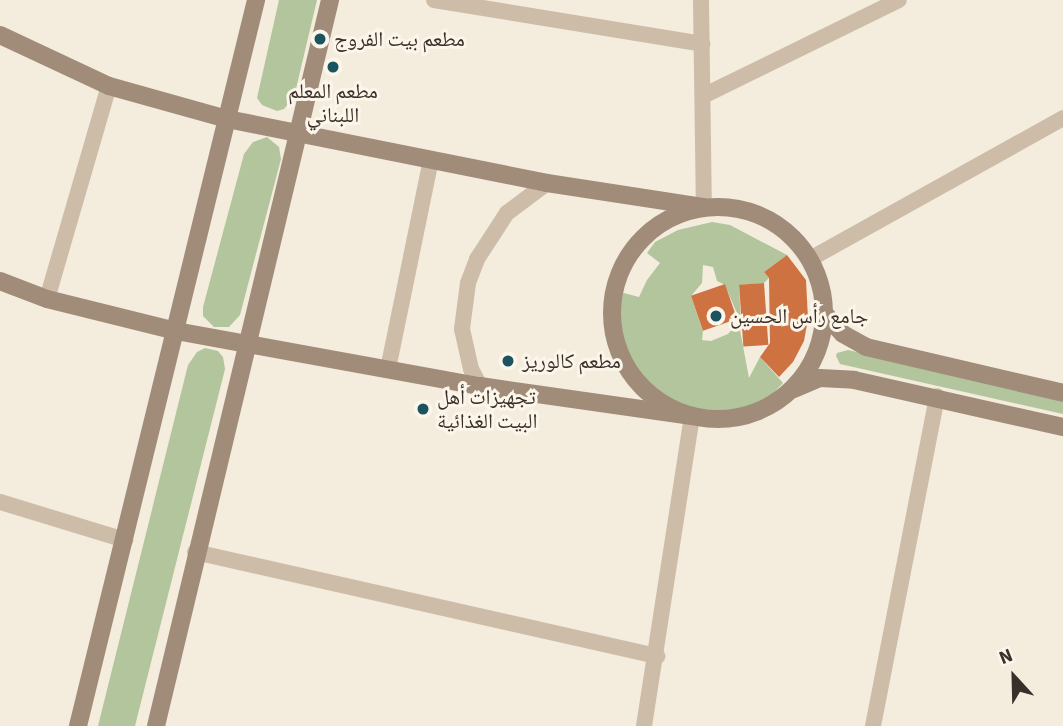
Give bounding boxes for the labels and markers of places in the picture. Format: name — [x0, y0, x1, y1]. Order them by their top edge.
place label: مطعم بيت الفروج — [334, 26, 465, 52]
marker: مطعم بيت الفروج — [312, 31, 328, 47]
marker: مطعم المعلم اللبناني — [325, 59, 341, 75]
place label: مطعم المعلم اللبناني — [288, 78, 378, 128]
place label: جامع رأس الحسين — [730, 303, 868, 329]
marker: جامع رأس الحسين — [708, 308, 724, 324]
place label: مطعم كالوريز — [522, 348, 621, 374]
marker: مطعم كالوريز — [500, 353, 516, 369]
place label: تجهيزات أهل البيت الغذائية — [437, 384, 537, 434]
marker: تجهيزات أهل البيت الغذائية — [415, 401, 431, 417]

